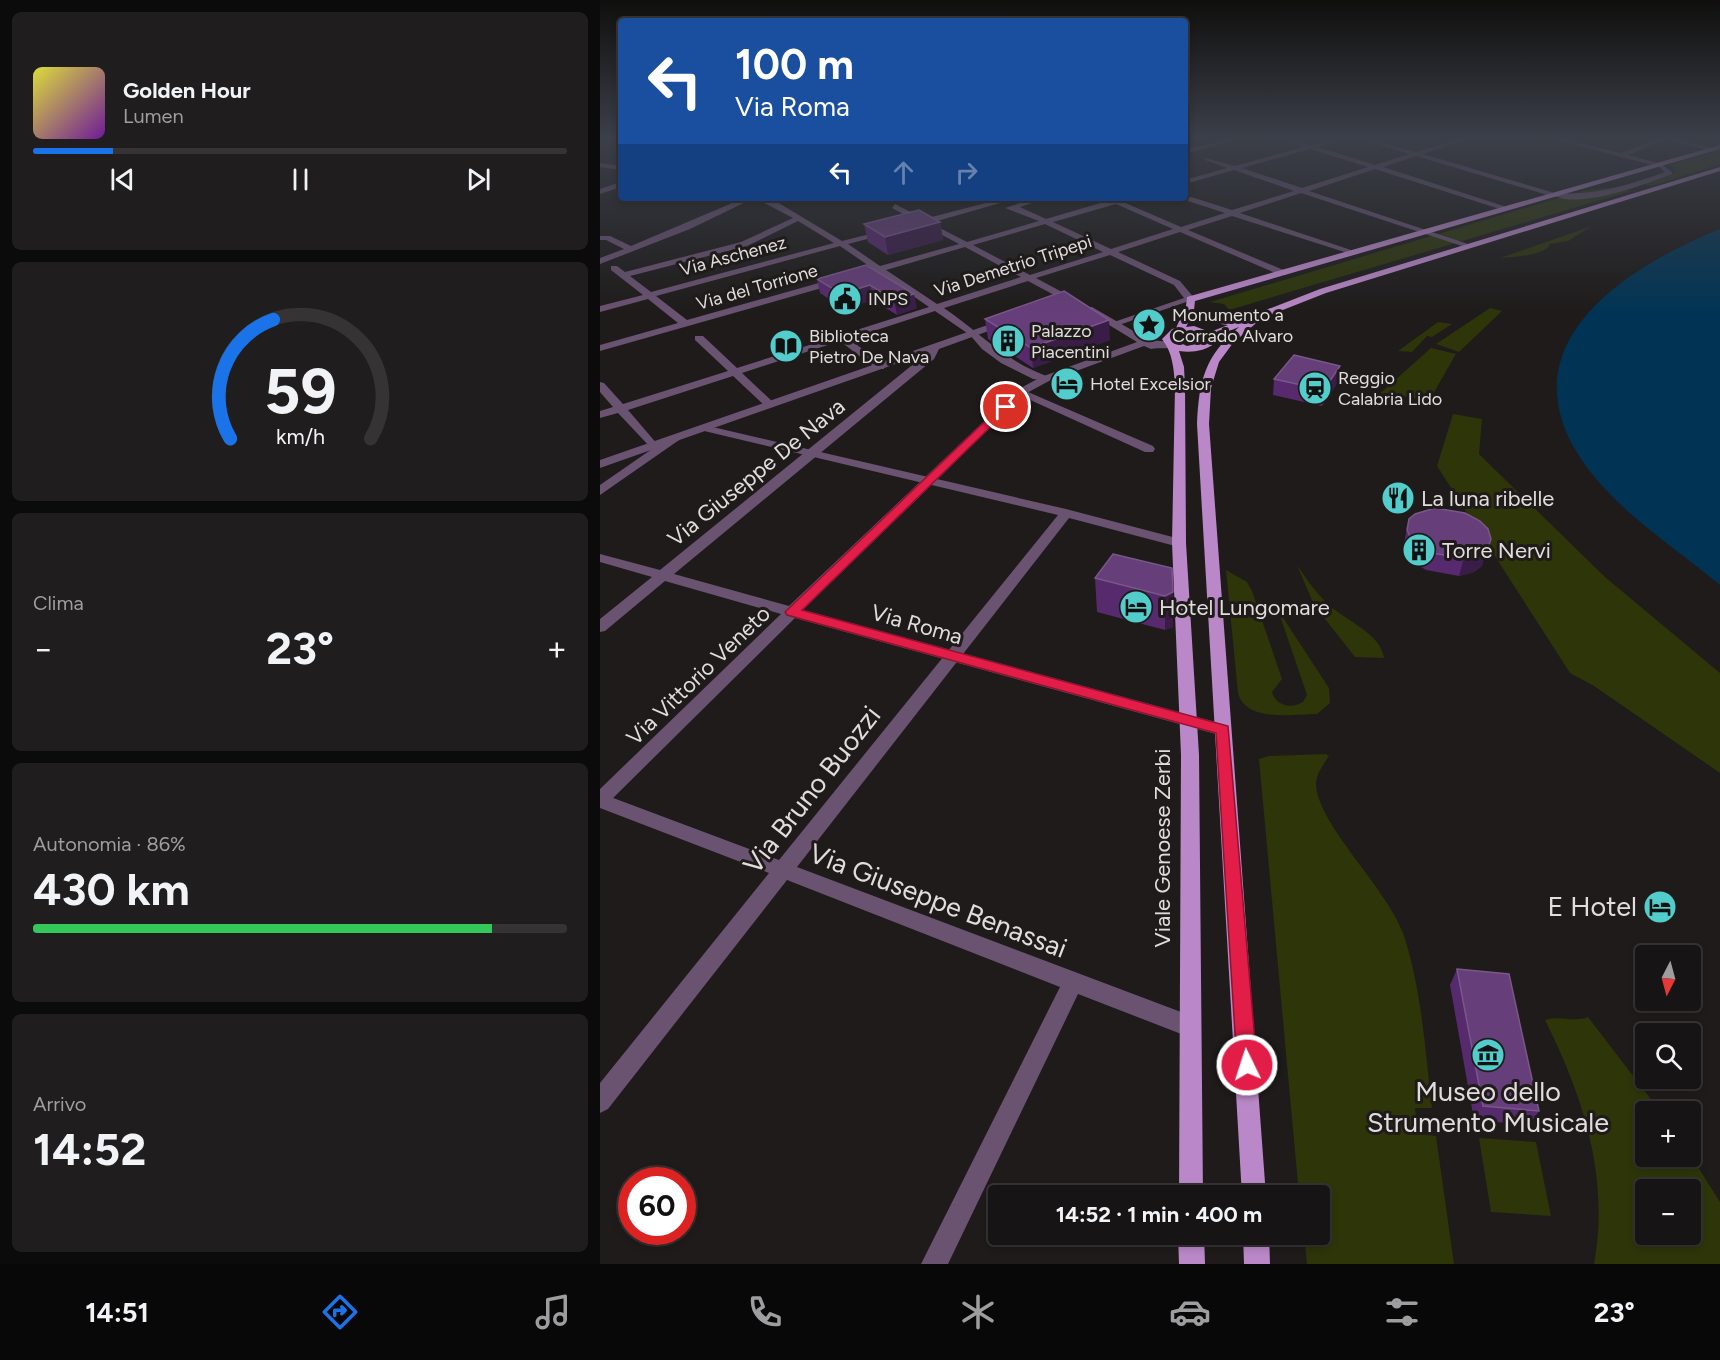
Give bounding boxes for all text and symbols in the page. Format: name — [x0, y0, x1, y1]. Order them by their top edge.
text: 100 m — [735, 39, 854, 90]
icon: left — [636, 42, 714, 120]
text: Golden Hour — [123, 77, 251, 104]
text: Via Roma — [735, 90, 850, 123]
text: Lumen — [123, 104, 184, 128]
icon: left — [824, 156, 857, 189]
icon: ahead — [887, 156, 920, 189]
icon: right — [950, 156, 983, 189]
icon: previous — [106, 163, 139, 196]
icon: pause — [284, 163, 317, 196]
icon: next — [462, 163, 495, 196]
street label: Via Demetrio Tripepi — [932, 230, 1094, 302]
street label: Via Aschenez — [677, 231, 789, 281]
street label: Via del Torrione — [694, 259, 820, 315]
public building icon: INPS — [827, 281, 863, 317]
place label: INPS — [868, 288, 908, 310]
place label: Monumento a Corrado Alvaro — [1172, 304, 1293, 347]
place icon: Monumento a Corrado Alvaro — [1131, 307, 1167, 343]
place label: Palazzo Piacentini — [1031, 320, 1110, 363]
building icon: Palazzo Piacentini — [990, 323, 1026, 359]
place label: Biblioteca Pietro De Nava — [809, 325, 929, 368]
library icon: Biblioteca Pietro De Nava — [768, 328, 804, 364]
text: 59 — [264, 354, 336, 429]
hotel icon: Hotel Excelsior — [1049, 366, 1085, 402]
place label: Reggio Calabria Lido — [1338, 367, 1442, 410]
station icon: Reggio Calabria Lido — [1297, 370, 1333, 406]
place label: Hotel Excelsior — [1090, 373, 1211, 395]
pin — [980, 381, 1031, 432]
icon: arrive — [989, 390, 1022, 423]
street label: Via Giuseppe De Nava — [662, 393, 850, 552]
text: km/h — [276, 424, 324, 449]
restaurant icon: La luna ribelle — [1380, 480, 1416, 516]
place label: La luna ribelle — [1421, 485, 1554, 512]
building icon: Torre Nervi — [1401, 532, 1437, 568]
place label: Torre Nervi — [1442, 537, 1551, 564]
hotel icon: Hotel Lungomare — [1118, 589, 1154, 625]
text: Clima — [33, 591, 84, 615]
place label: Hotel Lungomare — [1159, 594, 1330, 621]
street label: Via Roma — [868, 599, 966, 650]
street label: Via Vittorio Veneto — [621, 600, 776, 751]
text: 23° — [266, 621, 334, 675]
text: − — [33, 629, 54, 668]
text: + — [546, 629, 567, 668]
street label: Via Bruno Buozzi — [736, 699, 887, 880]
street label: Viale Genoese Zerbi — [1149, 749, 1176, 947]
text: Autonomia · 86% — [33, 832, 186, 856]
street label: Via Giuseppe Benassai — [805, 836, 1072, 965]
text: 430 km — [33, 862, 190, 916]
hotel icon: E Hotel — [1642, 889, 1678, 925]
place label: E Hotel — [1548, 890, 1637, 923]
north arrow — [1635, 945, 1701, 1011]
map controls — [1635, 945, 1701, 1245]
button: search — [1635, 1023, 1701, 1089]
position arrow — [1215, 1033, 1279, 1097]
museum icon: Museo dello Strumento Musicale — [1470, 1037, 1506, 1073]
place label: Museo dello Strumento Musicale — [1367, 1075, 1609, 1139]
text: Arrivo — [33, 1092, 86, 1116]
button: + — [1635, 1101, 1701, 1167]
text: 14:52 — [33, 1122, 146, 1176]
speed limit sign: 60 — [618, 1167, 696, 1245]
button: − — [1635, 1179, 1701, 1245]
text: 14:52 · 1 min · 400 m — [1056, 1201, 1262, 1228]
icon: directions — [319, 1291, 361, 1333]
icon: music — [532, 1291, 574, 1333]
icon: phone — [744, 1291, 786, 1333]
icon: climate — [957, 1291, 999, 1333]
icon: car — [1169, 1291, 1211, 1333]
icon: filters — [1381, 1291, 1423, 1333]
text: 14:51 — [85, 1296, 149, 1329]
text: 23° — [1594, 1296, 1635, 1329]

